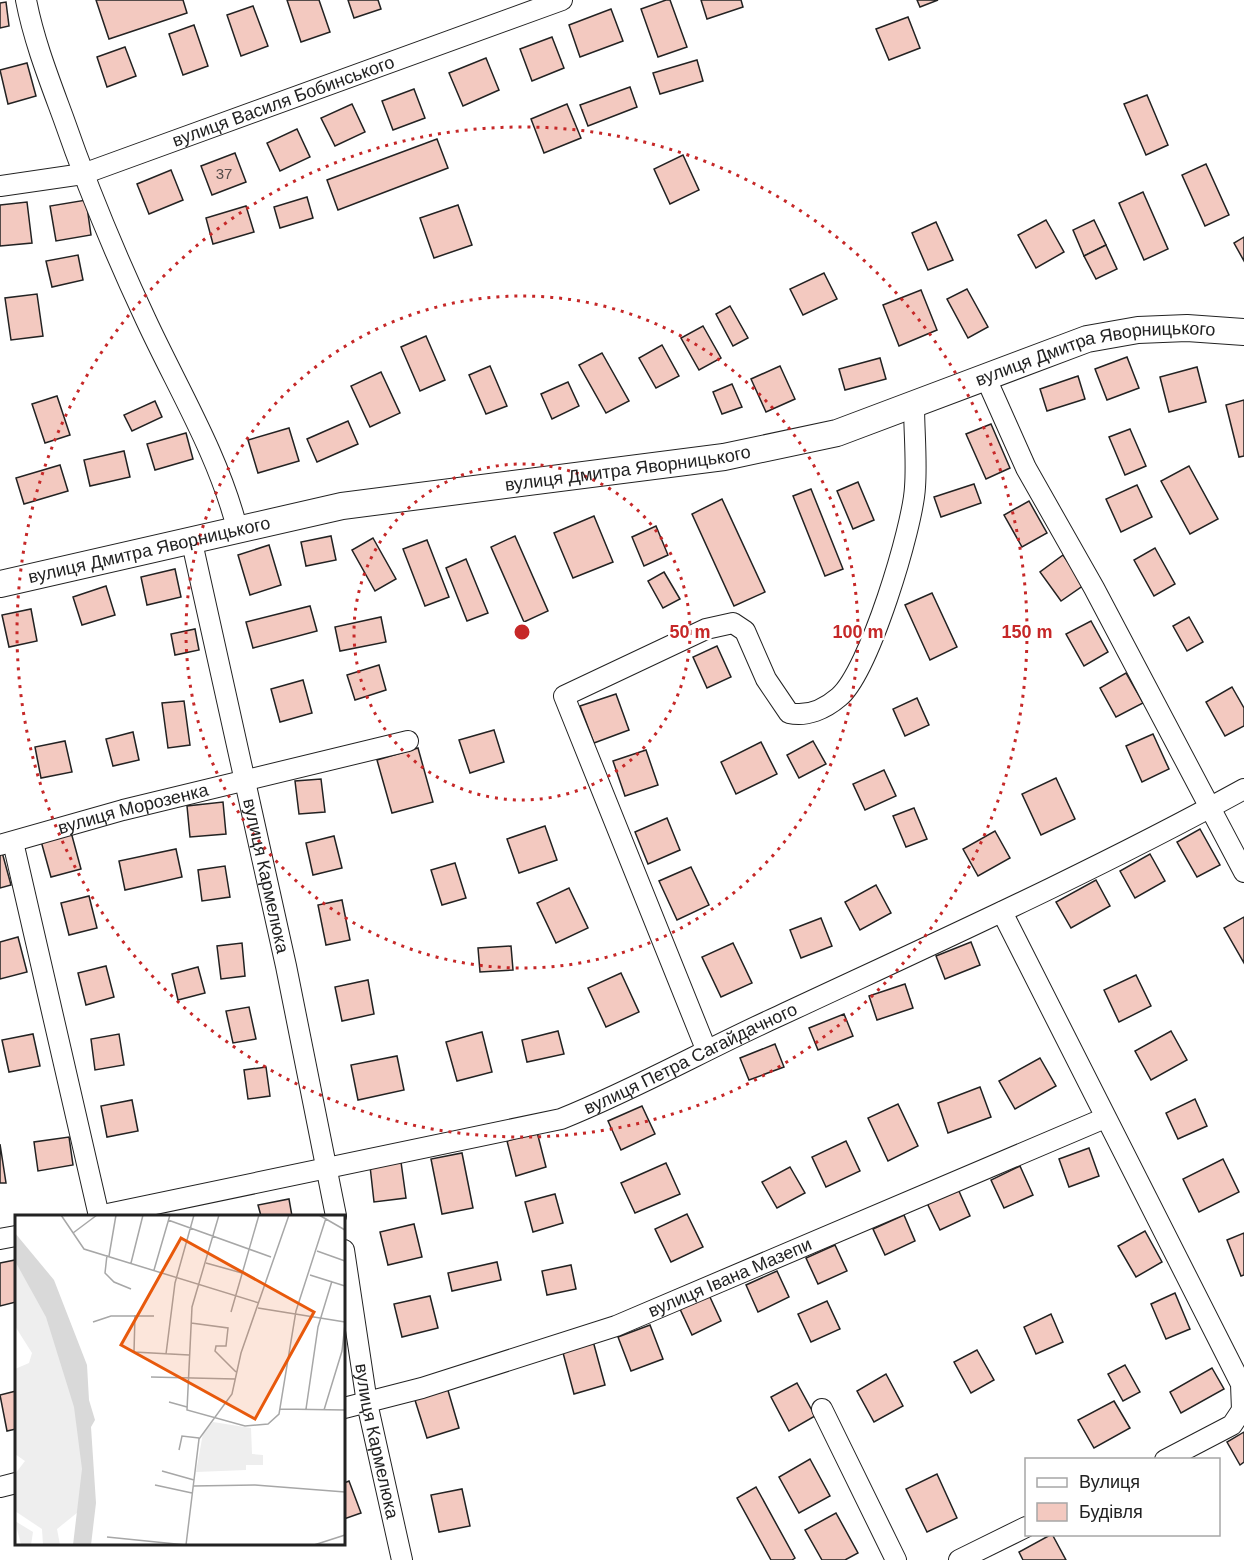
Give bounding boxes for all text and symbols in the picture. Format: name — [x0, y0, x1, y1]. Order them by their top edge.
street label: вулиця Василя Бобинського — [170, 52, 397, 151]
house number: 37 — [216, 165, 232, 182]
street label: вулиця Дмитра Яворницького — [973, 318, 1216, 390]
street label: вулиця Дмитра Яворницького — [504, 442, 752, 495]
street label: вулиця Дмитра Яворницького — [26, 513, 272, 587]
centre of rings — [512, 622, 532, 642]
text: 50 m — [669, 622, 711, 642]
text: 100 m — [832, 622, 884, 642]
text: 150 m — [1001, 622, 1053, 642]
street label: вулиця Морозенка — [56, 779, 211, 838]
street label: вулиця Кармелюка — [239, 796, 293, 956]
street label: вулиця Петра Сагайдачного — [581, 999, 800, 1118]
inset map — [15, 1215, 345, 1545]
street label: вулиця Івана Мазепи — [645, 1234, 815, 1321]
street label: вулиця Кармелюка — [351, 1362, 403, 1522]
legend — [1025, 1458, 1220, 1536]
text: Вулиця — [1079, 1472, 1140, 1492]
text: Будівля — [1079, 1502, 1143, 1522]

